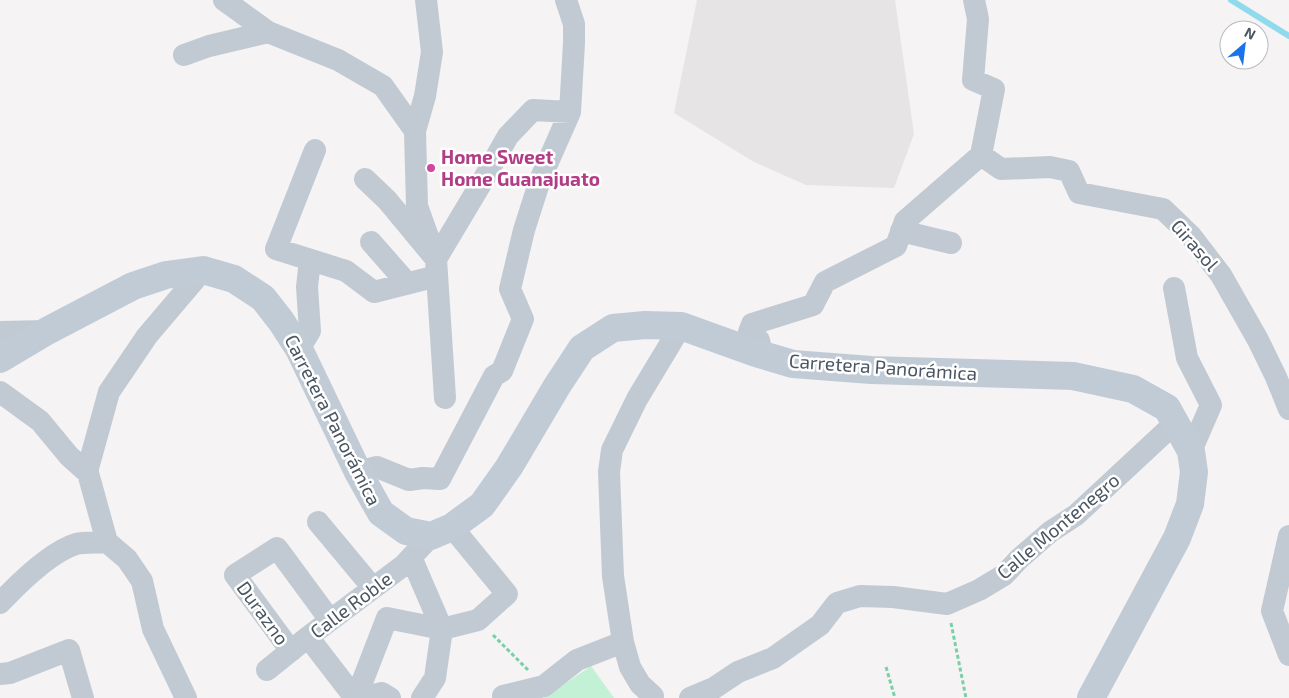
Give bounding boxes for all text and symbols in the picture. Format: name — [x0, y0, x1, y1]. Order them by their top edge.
north arrow — [1219, 20, 1269, 70]
text: N — [1242, 23, 1259, 43]
place label: Home Sweet Home Guanajuato — [441, 145, 600, 190]
marker: Home Sweet Home Guanajuato — [425, 162, 437, 174]
street label: Girasol — [1167, 214, 1224, 275]
street label: Carretera Panorámica — [280, 330, 387, 509]
street label: Carretera Panorámica — [788, 348, 978, 385]
street label: Calle Montenegro — [992, 468, 1124, 584]
street label: Calle Roble — [305, 566, 396, 643]
street label: Durazno — [233, 576, 294, 649]

